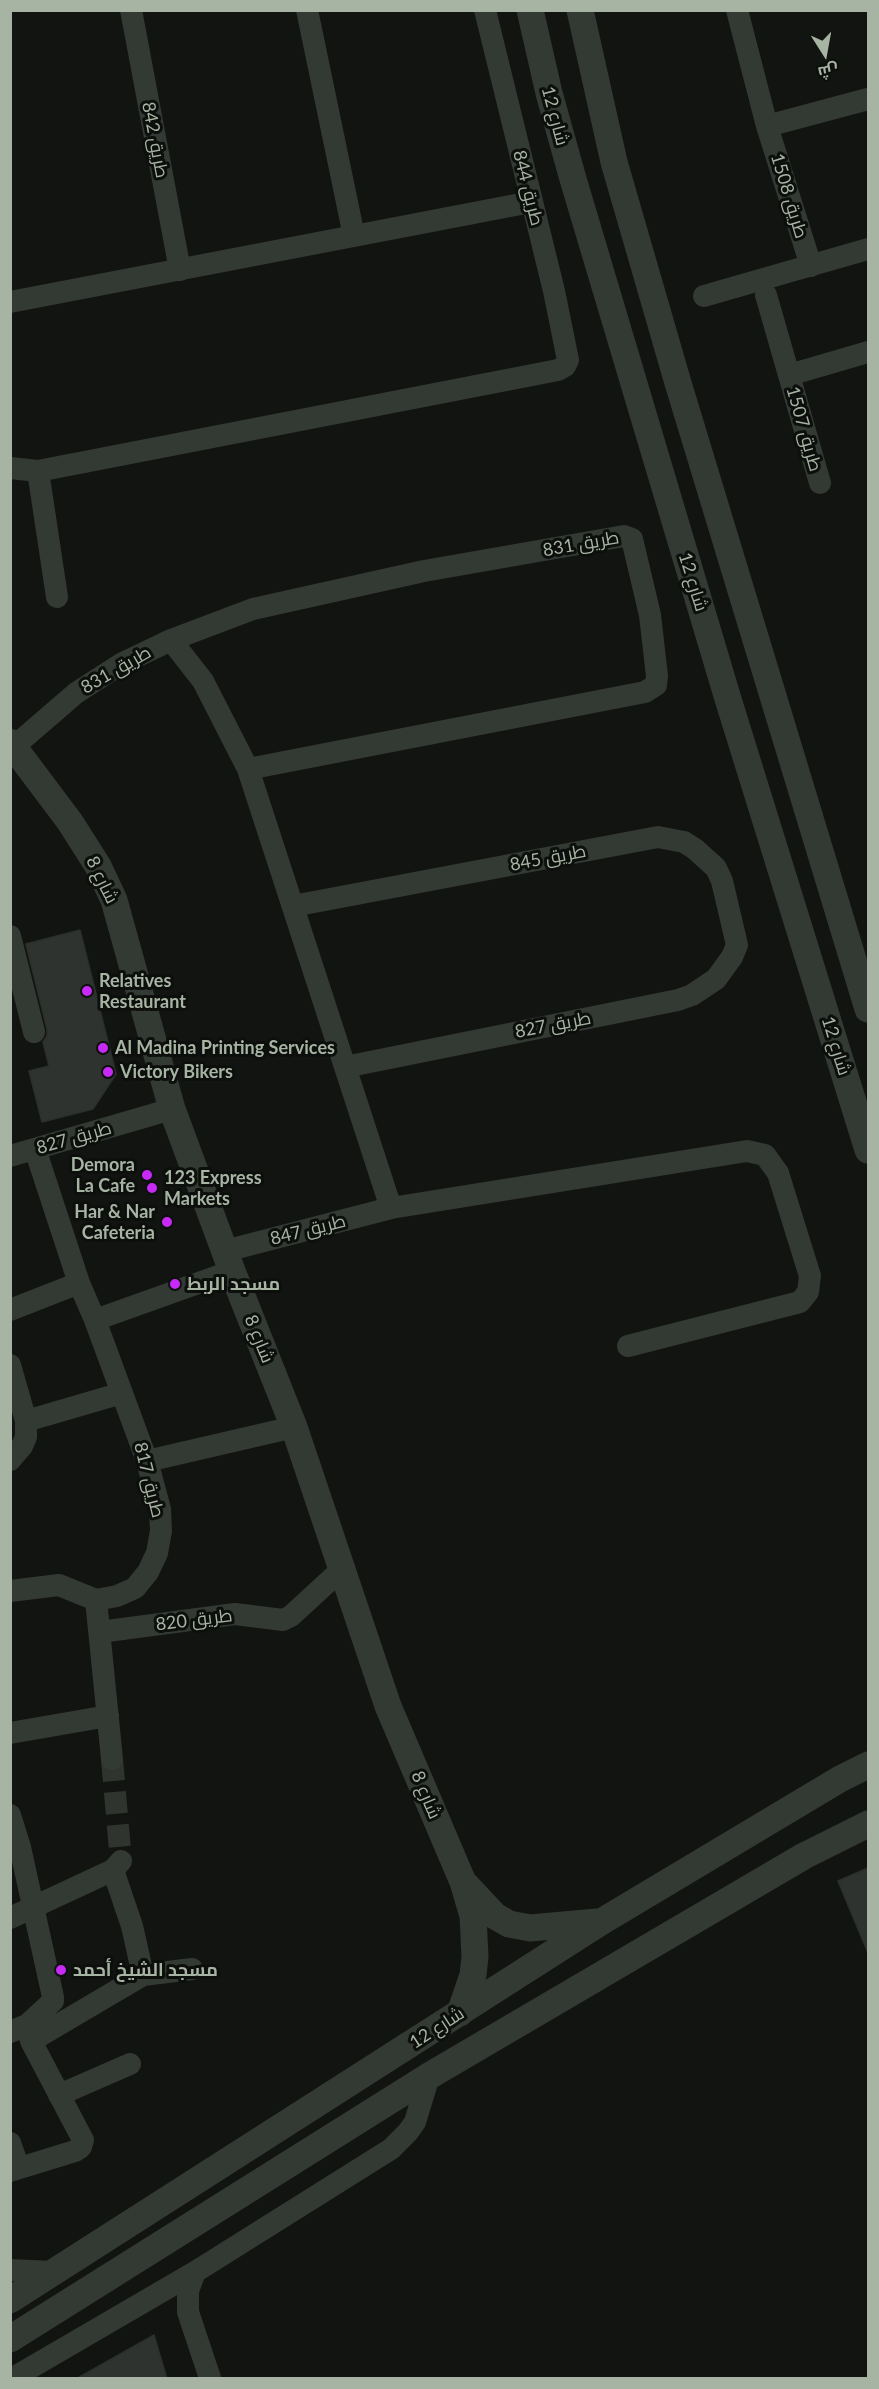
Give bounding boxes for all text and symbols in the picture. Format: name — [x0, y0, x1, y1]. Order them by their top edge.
north arrow — [795, 24, 855, 84]
text: ش — [817, 61, 840, 83]
street label: شارع 12 — [537, 84, 573, 148]
street label: طريق 842 — [137, 100, 173, 180]
street label: طريق 844 — [508, 148, 548, 228]
street label: طريق 1508 — [766, 151, 812, 241]
street label: طريق 1507 — [782, 384, 826, 474]
street label: طريق 831 — [541, 527, 621, 561]
street label: شارع 12 — [674, 550, 712, 614]
street label: طريق 831 — [77, 641, 155, 699]
street label: طريق 845 — [508, 840, 588, 876]
street label: شارع 8 — [81, 853, 123, 907]
place label: Relatives Restaurant — [99, 970, 186, 1012]
marker: Relatives Restaurant — [80, 984, 94, 998]
street label: طريق 827 — [513, 1007, 593, 1043]
street label: شارع 12 — [817, 1014, 855, 1078]
place label: Al Madina Printing Services — [115, 1037, 335, 1059]
marker: Al Madina Printing Services — [96, 1041, 110, 1055]
place label: Victory Bikers — [120, 1061, 233, 1083]
marker: Victory Bikers — [101, 1065, 115, 1079]
street label: طريق 827 — [34, 1117, 114, 1159]
place label: Demora La Cafe — [71, 1154, 135, 1196]
place label: 123 Express Markets — [164, 1167, 262, 1210]
marker: Demora La Cafe — [140, 1168, 154, 1182]
marker: 123 Express Markets — [145, 1181, 159, 1195]
place label: Har & Nar Cafeteria — [74, 1201, 155, 1244]
street label: طريق 847 — [268, 1210, 348, 1250]
marker: Har & Nar Cafeteria — [160, 1215, 174, 1229]
place label: مسجد الربط — [187, 1273, 280, 1295]
marker: مسجد الربط — [168, 1277, 182, 1291]
street label: شارع 8 — [240, 1312, 278, 1366]
street label: طريق 817 — [129, 1440, 169, 1520]
street label: طريق 820 — [154, 1605, 234, 1635]
street label: شارع 8 — [406, 1768, 446, 1822]
place label: مسجد الشيخ أحمد — [73, 1959, 218, 1981]
marker: مسجد الشيخ أحمد — [54, 1963, 68, 1977]
street label: شارع 12 — [406, 2003, 468, 2053]

